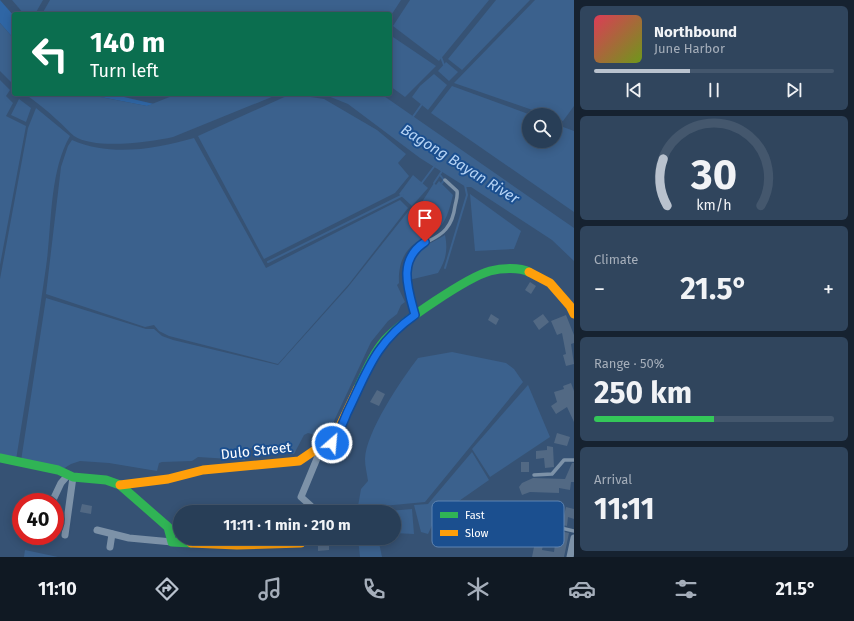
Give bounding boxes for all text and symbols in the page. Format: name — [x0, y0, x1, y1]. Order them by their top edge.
text: Northbound — [654, 23, 737, 41]
text: 140 m — [90, 26, 166, 59]
icon: left — [24, 28, 76, 80]
text: June Harbor — [654, 41, 725, 56]
text: Turn left — [90, 60, 159, 82]
icon: previous — [623, 79, 645, 101]
icon: pause — [703, 79, 725, 101]
icon: next — [783, 79, 805, 101]
map controls — [522, 108, 562, 148]
button: search — [522, 108, 562, 148]
water label: Bagong Bayan River — [398, 120, 523, 208]
text: 30 — [690, 150, 737, 200]
text: km/h — [696, 197, 732, 214]
pin — [408, 201, 442, 242]
icon: arrive — [414, 207, 436, 229]
text: Climate — [594, 252, 638, 267]
text: 21.5° — [680, 271, 748, 307]
text: − — [594, 276, 605, 303]
text: + — [823, 276, 834, 303]
text: Range · 50% — [594, 356, 665, 371]
text: 250 km — [594, 375, 692, 411]
position arrow — [311, 422, 353, 464]
street label: Dulo Street — [220, 439, 293, 463]
text: Arrival — [594, 472, 632, 487]
text: 11:11 — [594, 491, 655, 527]
speed limit sign: 40 — [12, 493, 64, 545]
legend — [432, 501, 564, 547]
text: Fast — [465, 509, 485, 522]
text: 11:11 · 1 min · 210 m — [223, 516, 351, 534]
text: Slow — [465, 527, 489, 540]
icon: directions — [153, 575, 181, 603]
icon: music — [256, 575, 284, 603]
icon: phone — [360, 575, 388, 603]
icon: climate — [464, 575, 492, 603]
icon: car — [568, 575, 596, 603]
icon: filters — [672, 575, 700, 603]
text: 11:10 — [38, 578, 77, 600]
text: 21.5° — [775, 578, 816, 600]

